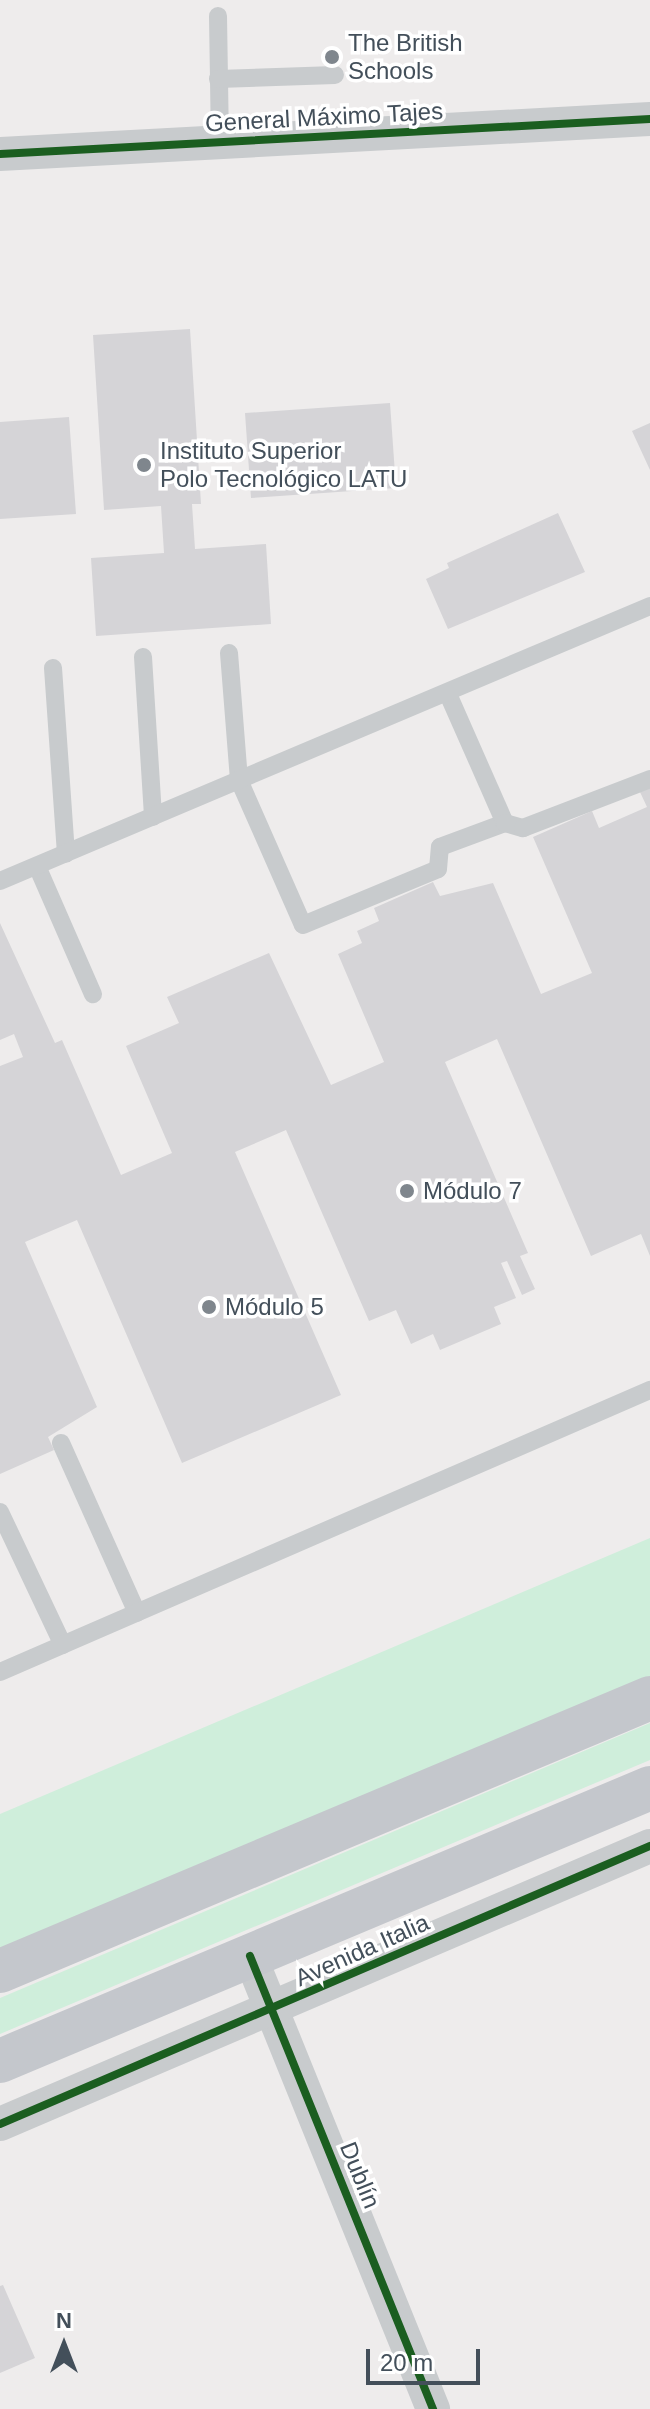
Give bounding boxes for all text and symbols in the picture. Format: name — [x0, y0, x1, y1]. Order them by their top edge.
place label: The British Schools — [348, 29, 463, 85]
marker: The British Schools — [323, 48, 341, 66]
street label: General Máximo Tajes — [204, 96, 444, 138]
place label: Instituto Superior Polo Tecnológico LATU — [160, 437, 408, 493]
marker: Instituto Superior Polo Tecnológico LATU — [135, 456, 153, 474]
place label: Módulo 7 — [423, 1177, 522, 1205]
marker: Módulo 7 — [398, 1182, 416, 1200]
place label: Módulo 5 — [225, 1293, 324, 1321]
marker: Módulo 5 — [200, 1298, 218, 1316]
street label: Avenida Italia — [291, 1908, 433, 1992]
street label: Dublín — [334, 2137, 386, 2213]
north arrow — [24, 2305, 104, 2385]
text: N — [56, 2308, 72, 2333]
scale bar — [370, 2333, 484, 2383]
text: 20 m — [380, 2349, 433, 2376]

